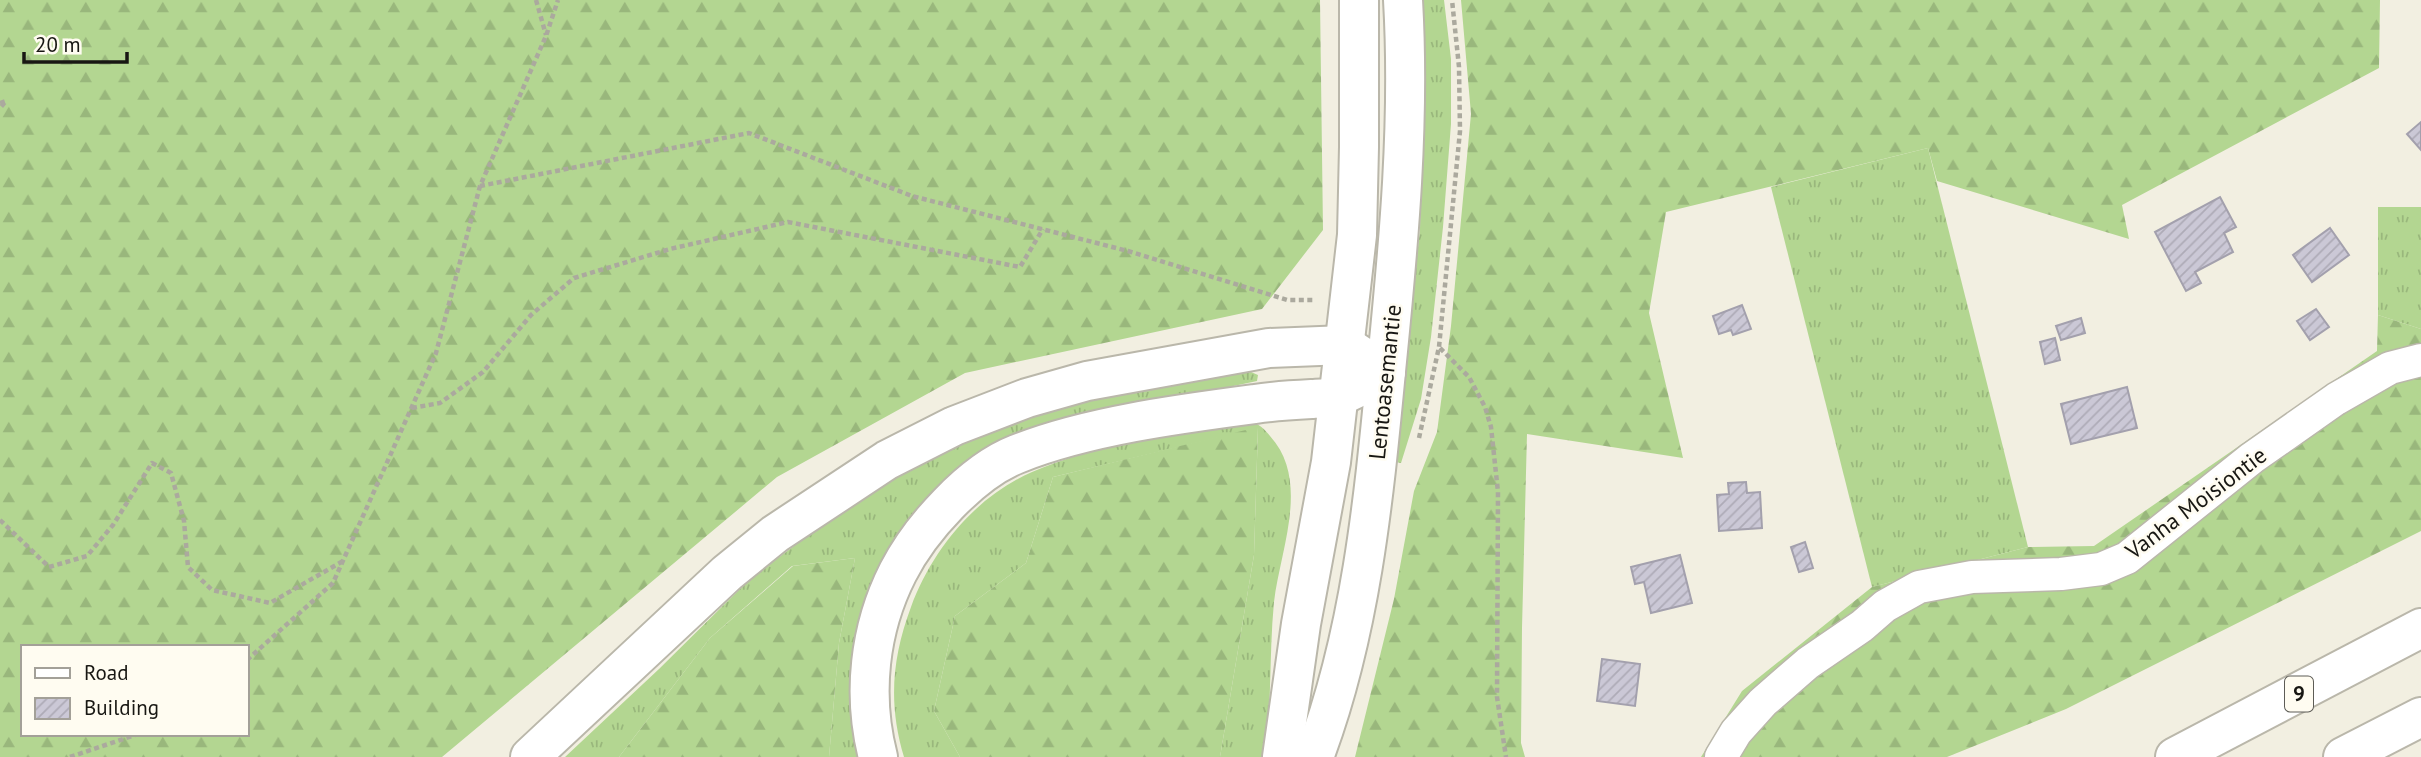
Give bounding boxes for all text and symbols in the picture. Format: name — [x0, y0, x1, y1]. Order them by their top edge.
scale bar — [24, 21, 128, 65]
text: 20 m — [35, 31, 81, 58]
street label: Lentoasemantie — [1362, 303, 1407, 461]
street label: Vanha Moisiontie — [2119, 440, 2272, 566]
legend — [21, 645, 248, 736]
text: Road — [84, 659, 128, 686]
road number: 9 — [2285, 676, 2313, 712]
text: Building — [84, 694, 159, 721]

